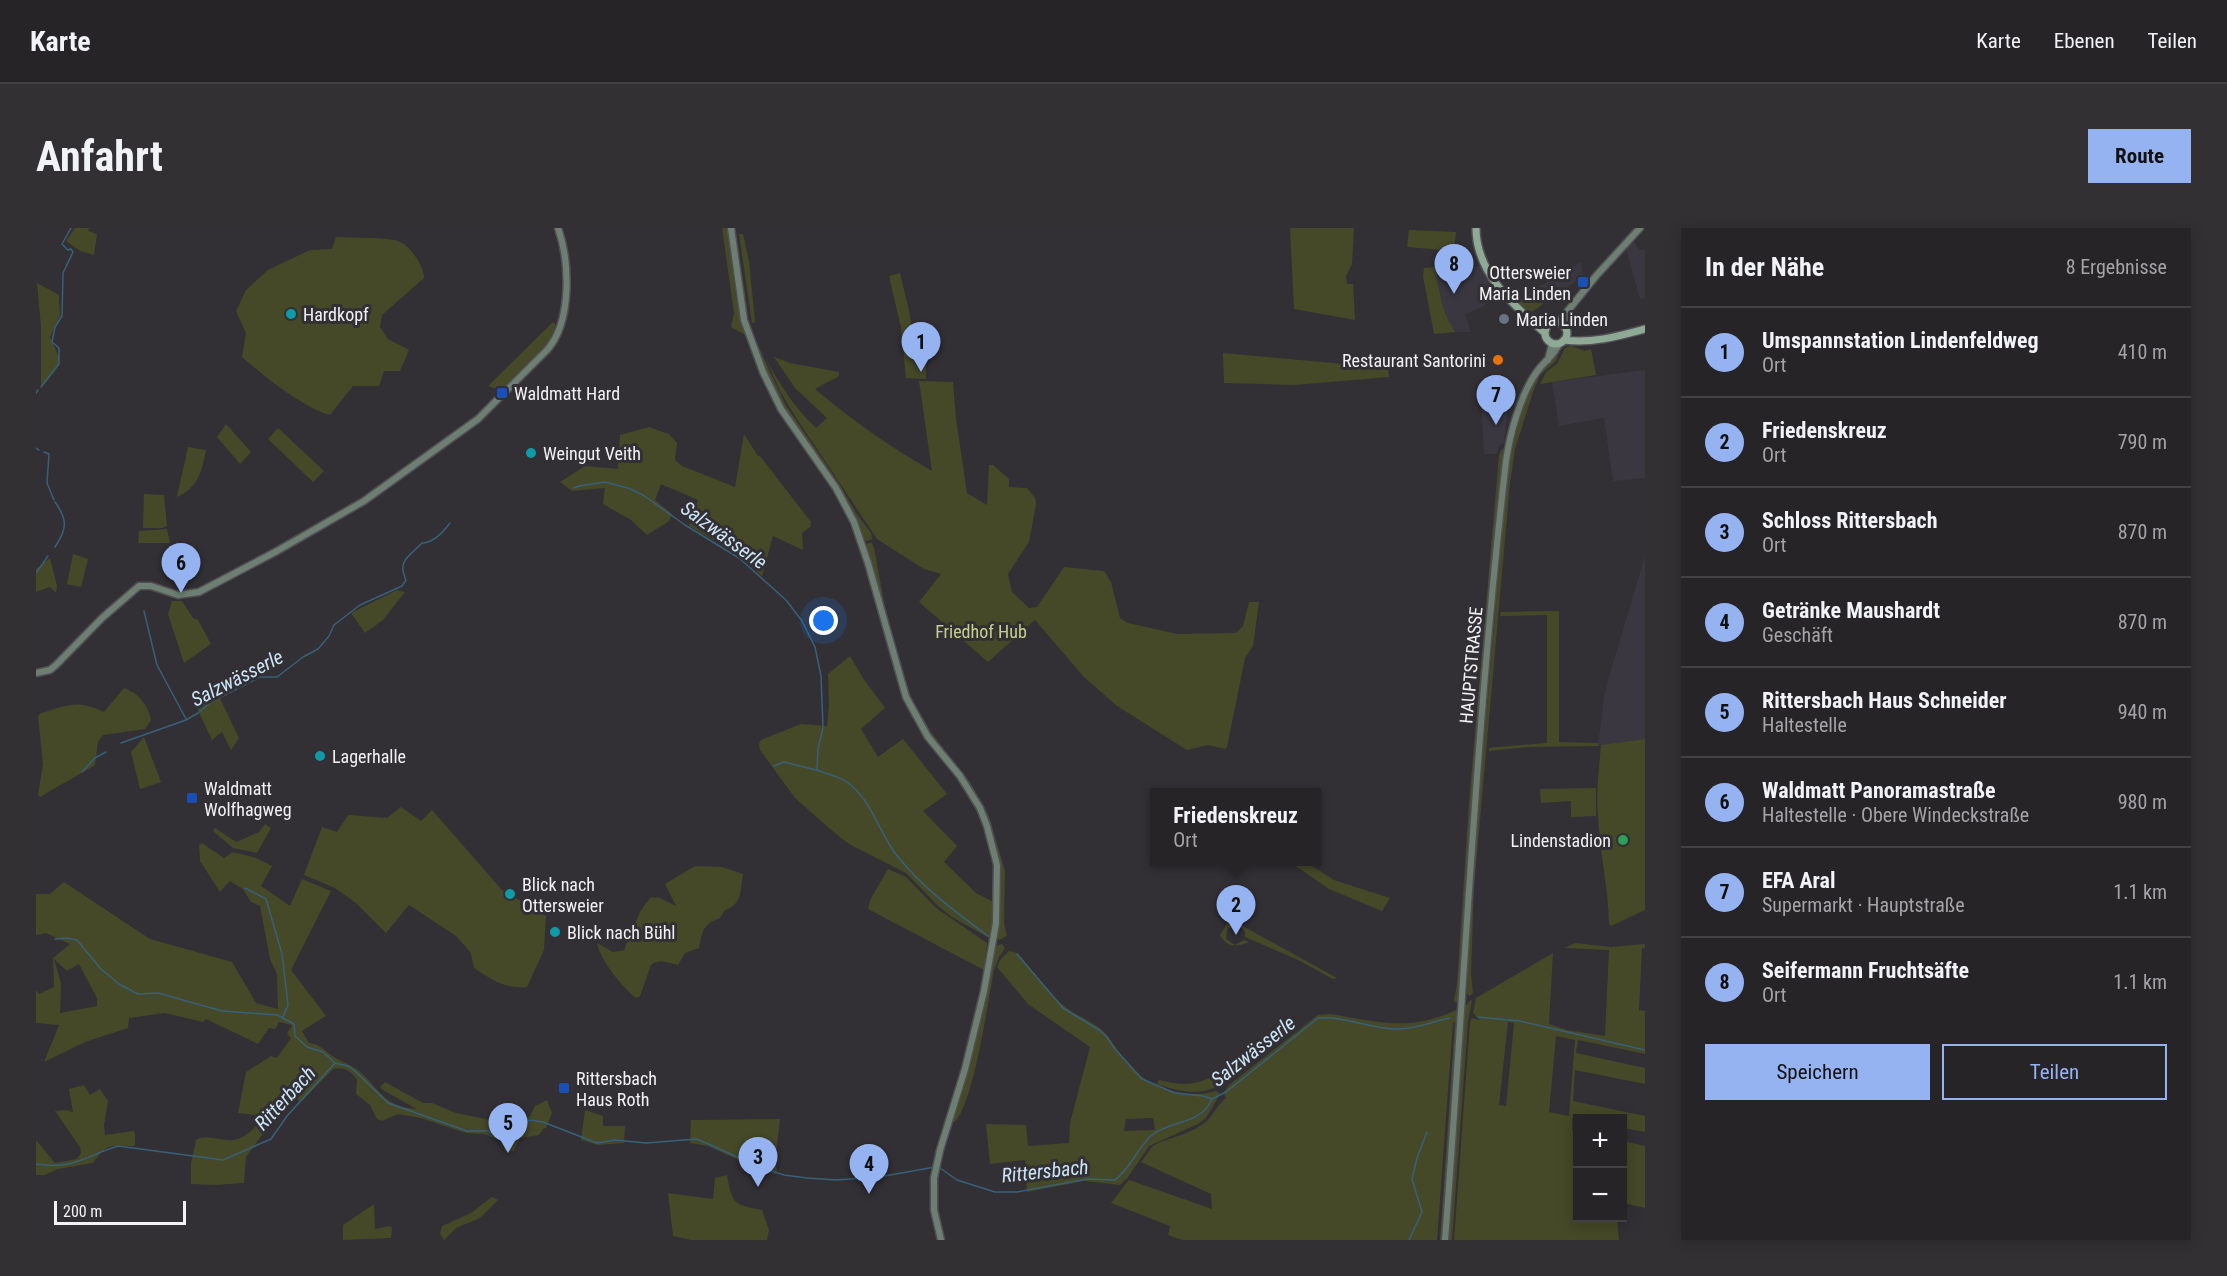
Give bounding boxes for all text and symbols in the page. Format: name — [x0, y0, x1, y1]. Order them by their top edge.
text: Karte — [30, 25, 91, 58]
text: Karte — [1976, 29, 2021, 53]
text: Ebenen — [2054, 29, 2115, 53]
text: Teilen — [2148, 29, 2197, 53]
button: Route — [2088, 129, 2191, 183]
text: Anfahrt — [36, 132, 163, 181]
pin: 8 — [1434, 244, 1474, 294]
text: In der Nähe — [1705, 252, 1824, 282]
text: 8 Ergebnisse — [2066, 255, 2167, 279]
place label: Ottersweier Maria Linden — [1479, 262, 1572, 304]
marker: Ottersweier Maria Linden — [1576, 275, 1590, 289]
place label: Hardkopf — [303, 304, 369, 325]
marker: Hardkopf — [284, 307, 298, 321]
place label: Maria Linden — [1516, 309, 1608, 330]
marker: Maria Linden — [1497, 312, 1511, 326]
pin: 1 — [902, 322, 940, 372]
text: Umspannstation Lindenfeldweg — [1762, 328, 2039, 353]
text: 1 — [1719, 340, 1730, 364]
text: 410 m — [2118, 340, 2167, 364]
place label: Restaurant Santorini — [1342, 350, 1486, 371]
marker: Restaurant Santorini — [1491, 353, 1505, 367]
text: Ort — [1762, 353, 1787, 377]
pin: 7 — [1476, 376, 1516, 425]
place label: Waldmatt Hard — [514, 383, 620, 404]
marker: Waldmatt Hard — [495, 386, 509, 400]
text: Friedenskreuz — [1762, 418, 1887, 443]
text: 2 — [1719, 430, 1730, 454]
text: 790 m — [2118, 430, 2167, 454]
place label: Weingut Veith — [543, 443, 641, 464]
text: Ort — [1762, 443, 1787, 467]
marker: Weingut Veith — [524, 446, 538, 460]
water label: Salzwässerle — [676, 496, 772, 574]
text: Schloss Rittersbach — [1762, 508, 1938, 533]
text: 3 — [1719, 520, 1730, 544]
text: 870 m — [2118, 520, 2167, 544]
text: Ort — [1762, 533, 1787, 557]
pin: 6 — [162, 544, 200, 593]
text: Getränke Maushardt — [1762, 598, 1940, 623]
your location — [809, 606, 838, 635]
street label: HAUPTSTRASSE — [1455, 606, 1487, 724]
text: 4 — [1719, 610, 1730, 634]
text: 870 m — [2118, 610, 2167, 634]
park label: Friedhof Hub — [935, 621, 1027, 642]
text: Geschäft — [1762, 623, 1833, 647]
water label: Salzwässerle — [187, 645, 287, 711]
text: Rittersbach Haus Schneider — [1762, 688, 2006, 713]
text: 5 — [1719, 700, 1730, 724]
text: 940 m — [2118, 700, 2167, 724]
text: Haltestelle — [1762, 713, 1847, 737]
place label: Lagerhalle — [332, 746, 406, 767]
marker: Lagerhalle — [313, 749, 327, 763]
place label: Waldmatt Wolfhagweg — [204, 778, 292, 820]
text: Waldmatt Panoramastraße — [1762, 778, 1996, 803]
popup — [1150, 788, 1321, 866]
text: 6 — [1719, 790, 1730, 814]
text: 980 m — [2118, 790, 2167, 814]
marker: Waldmatt Wolfhagweg — [185, 791, 199, 805]
text: Friedenskreuz — [1173, 803, 1298, 828]
text: Haltestelle · Obere Windeckstraße — [1762, 803, 2029, 827]
text: Ort — [1173, 828, 1198, 852]
place label: Lindenstadion — [1511, 830, 1611, 851]
marker: Lindenstadion — [1616, 833, 1630, 847]
text: EFA Aral — [1762, 868, 1835, 893]
place label: Blick nach Ottersweier — [522, 874, 604, 916]
text: 7 — [1719, 880, 1730, 904]
text: 1.1 km — [2113, 880, 2167, 904]
pin: 2 — [1216, 886, 1256, 935]
marker: Blick nach Ottersweier — [503, 887, 517, 901]
text: Supermarkt · Hauptstraße — [1762, 893, 1965, 917]
place label: Blick nach Bühl — [567, 922, 675, 943]
marker: Blick nach Bühl — [548, 925, 562, 939]
text: Seifermann Fruchtsäfte — [1762, 958, 1969, 983]
text: 8 — [1719, 970, 1730, 994]
text: 1.1 km — [2113, 970, 2167, 994]
text: Ort — [1762, 983, 1787, 1007]
water label: Salzwässerle — [1206, 1011, 1300, 1091]
button: Speichern — [1705, 1044, 1930, 1100]
button: Teilen — [1942, 1044, 2167, 1100]
water label: Ritterbach — [249, 1061, 321, 1135]
place label: Rittersbach Haus Roth — [576, 1068, 657, 1110]
marker: Rittersbach Haus Roth — [557, 1081, 571, 1095]
pin: 5 — [488, 1104, 528, 1153]
map controls — [1573, 1114, 1627, 1222]
button: + — [1573, 1114, 1627, 1168]
pin: 3 — [738, 1138, 778, 1187]
pin: 4 — [850, 1144, 888, 1194]
water label: Rittersbach — [1000, 1155, 1090, 1187]
button: − — [1573, 1168, 1627, 1222]
scale bar — [54, 1198, 186, 1226]
text: 200 m — [63, 1202, 102, 1221]

